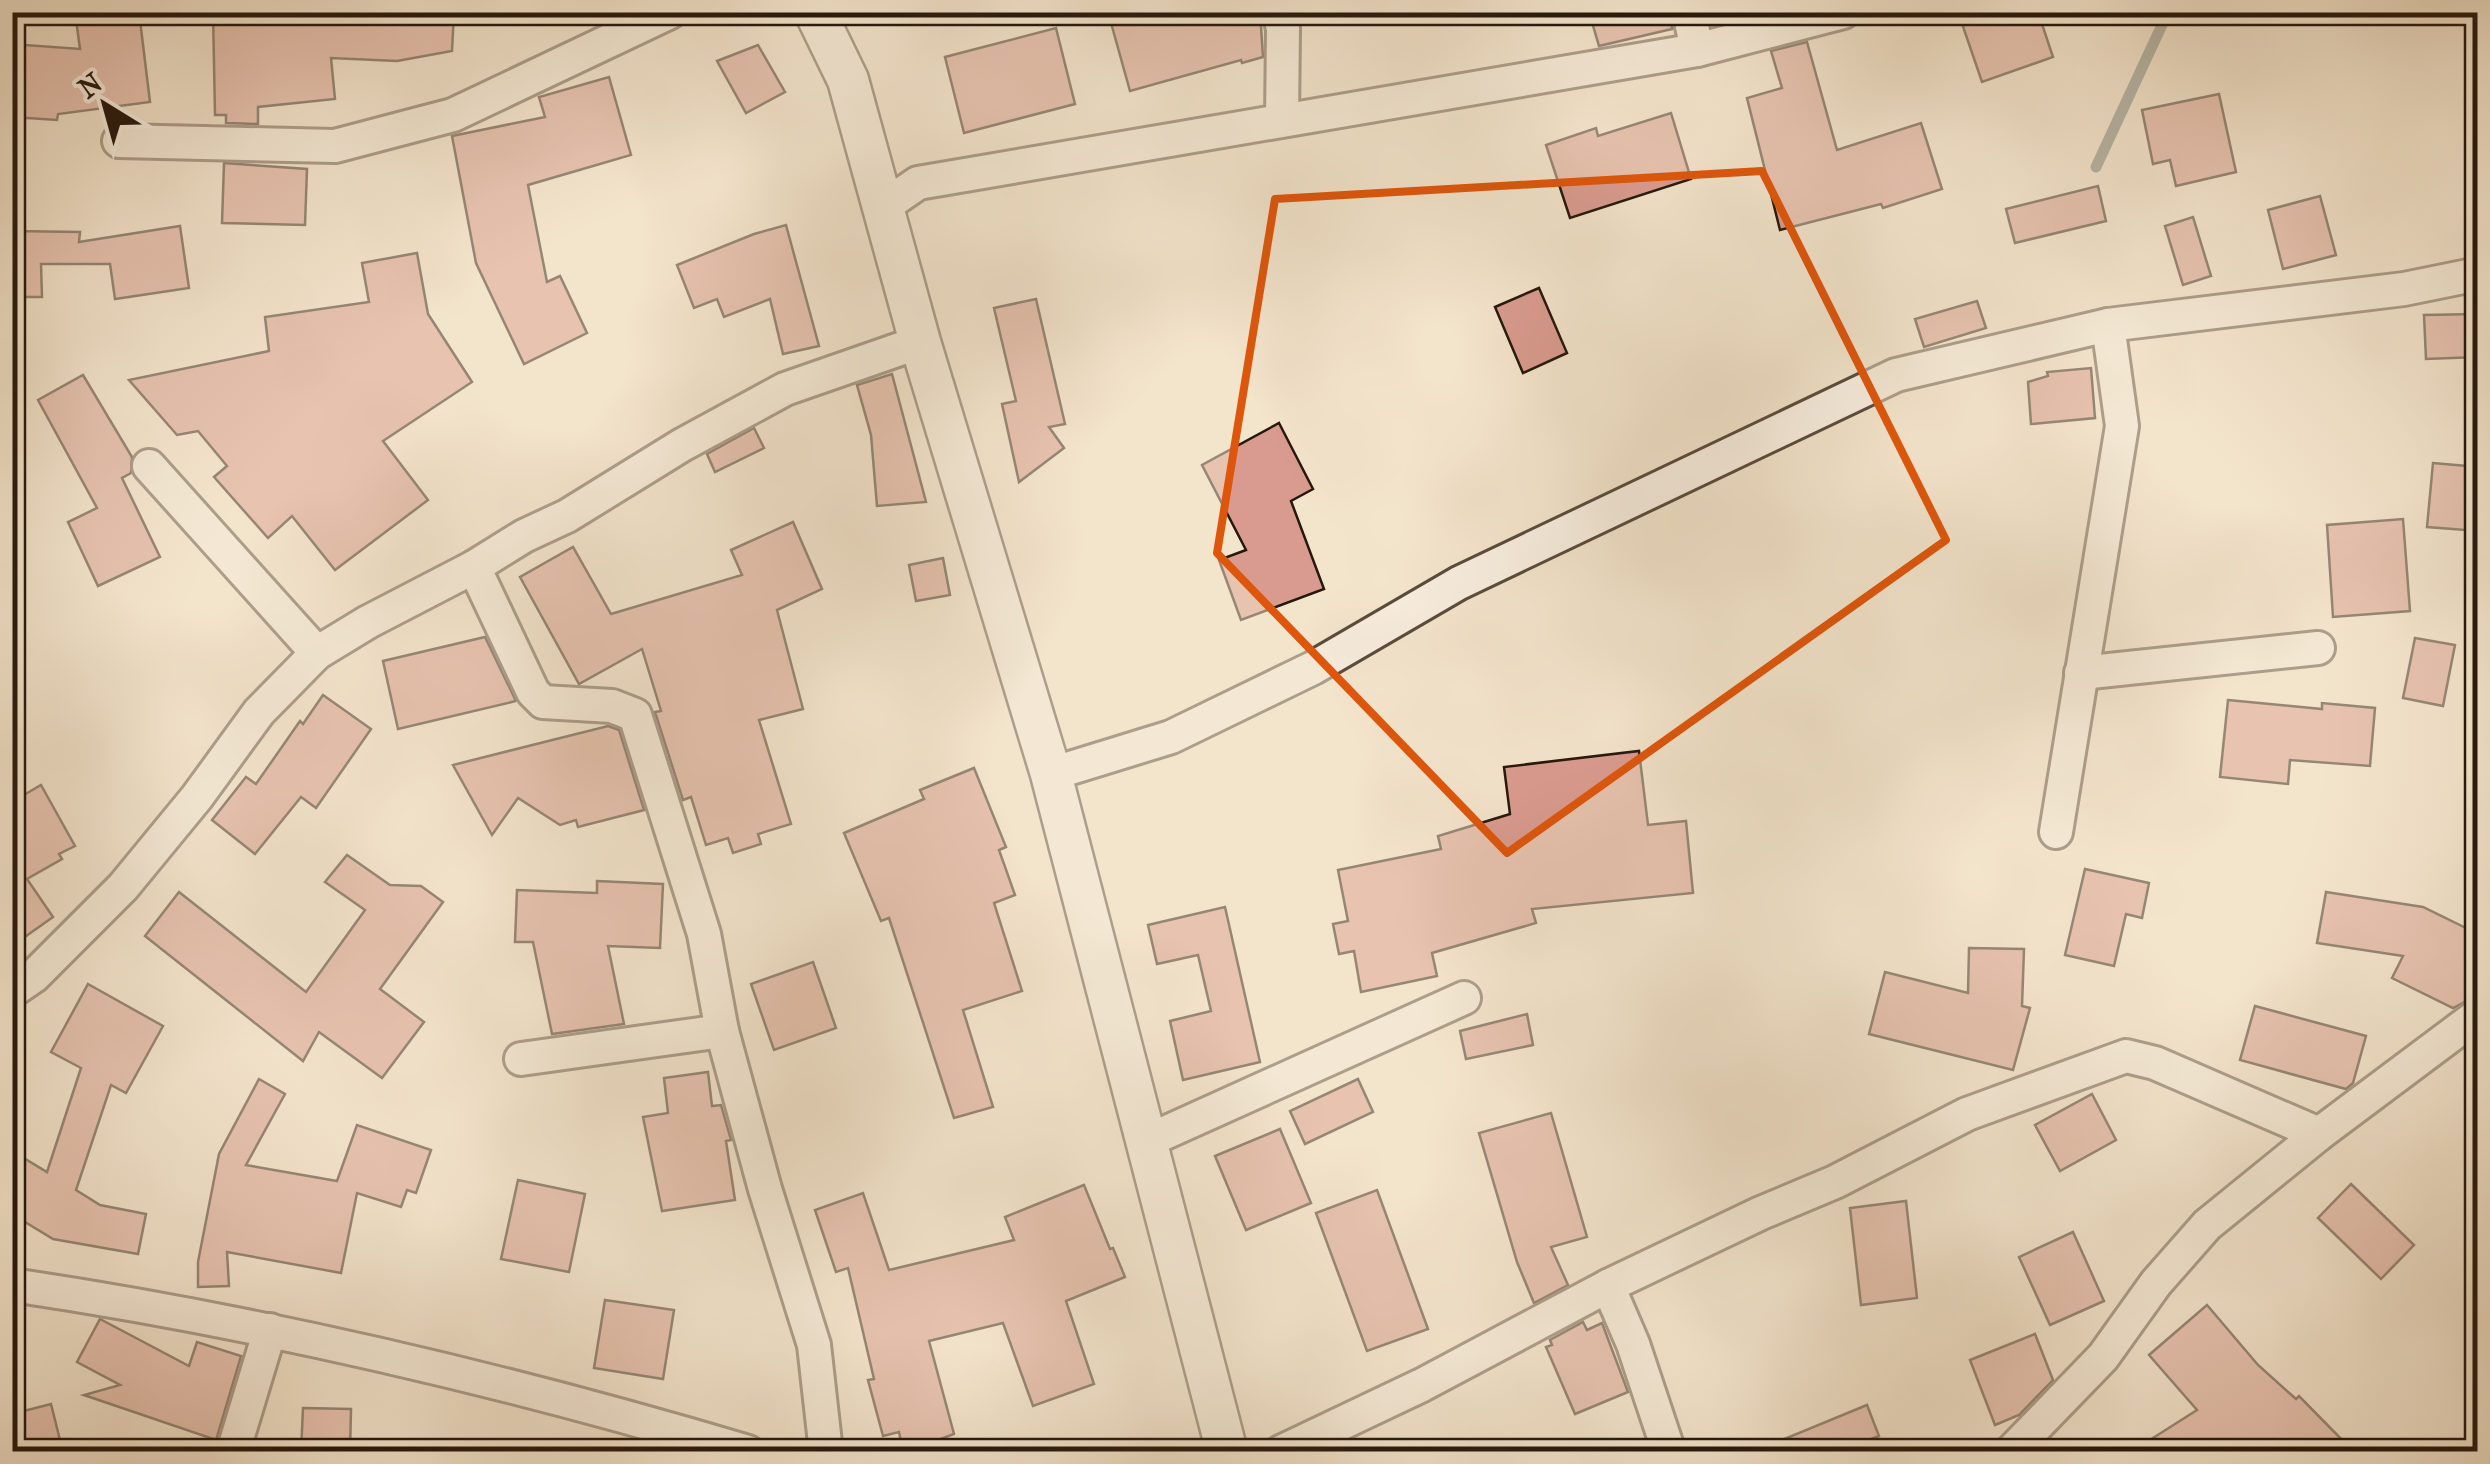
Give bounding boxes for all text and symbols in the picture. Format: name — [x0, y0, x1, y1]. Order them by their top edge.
north arrow — [55, 55, 155, 155]
text: N — [72, 65, 109, 105]

